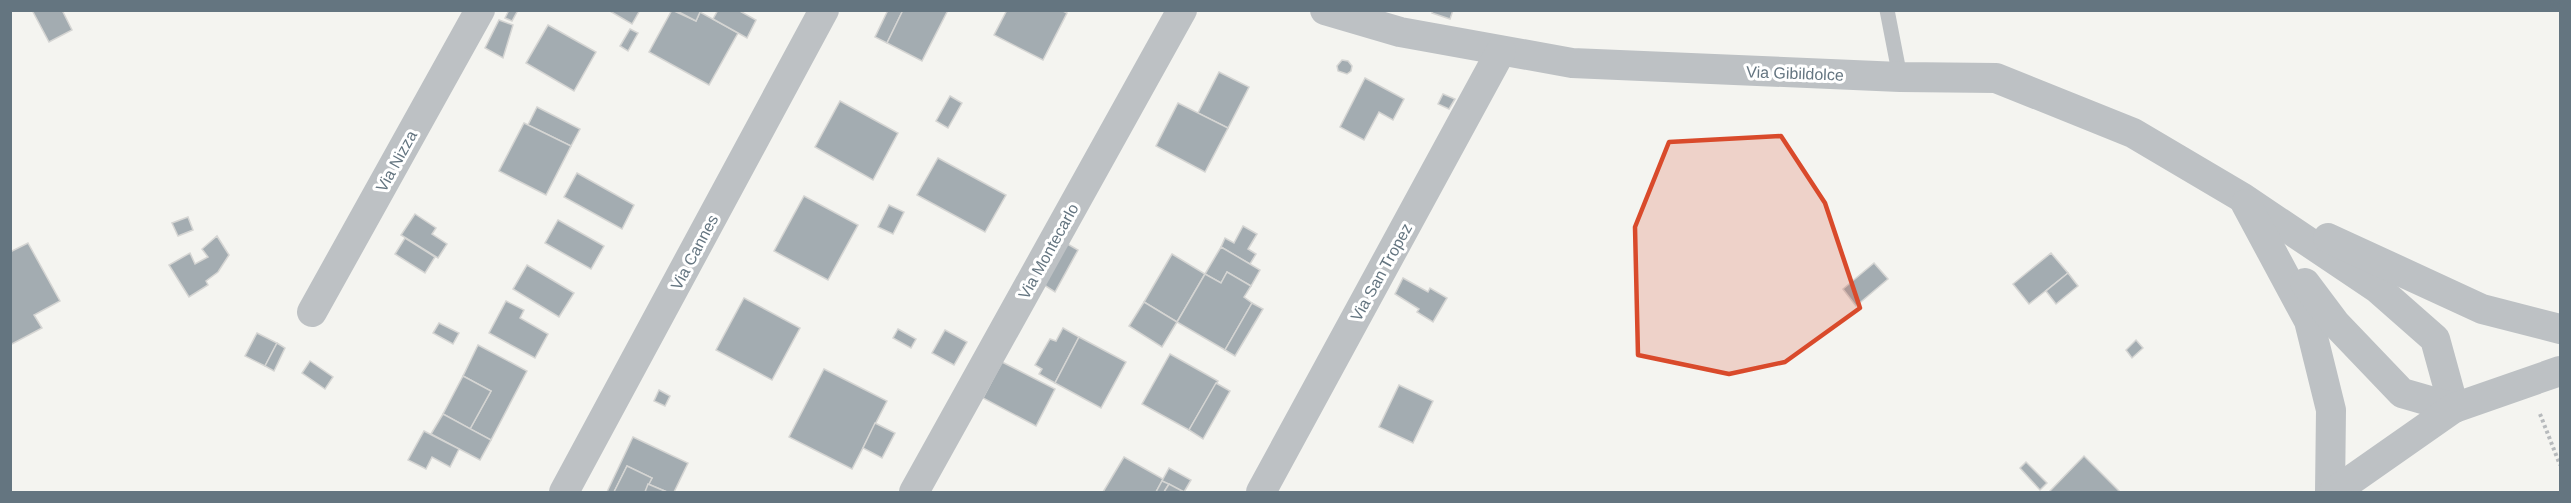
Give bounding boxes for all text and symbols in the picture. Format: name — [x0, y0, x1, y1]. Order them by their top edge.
street label: Via Gibildolce — [1746, 63, 1844, 84]
street label: Via Nizza — [373, 128, 420, 195]
street label: Via Montecarlo — [1015, 200, 1082, 302]
street label: Via Cannes — [668, 212, 721, 293]
street label: Via San Tropez — [1348, 220, 1415, 324]

